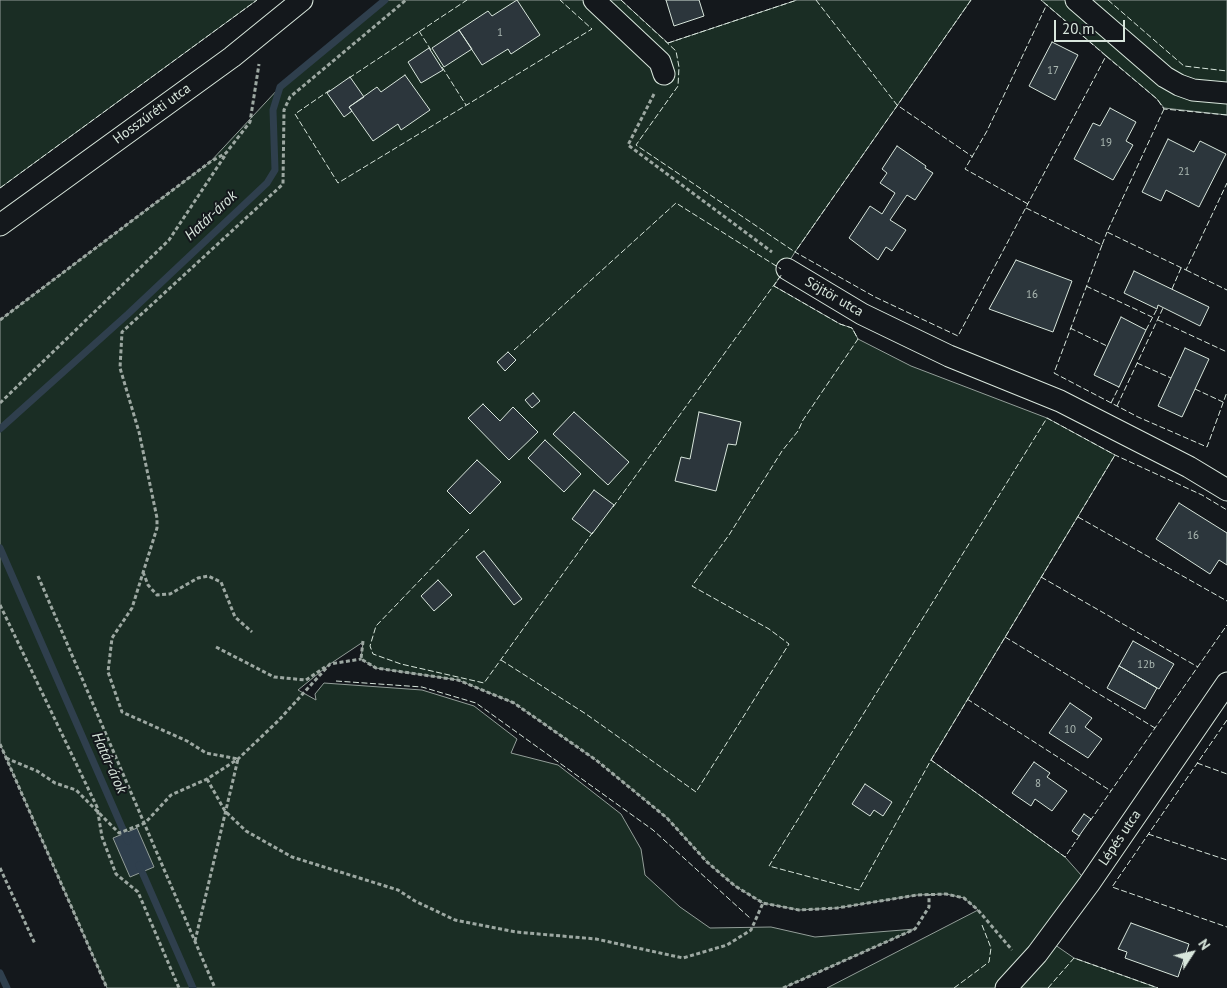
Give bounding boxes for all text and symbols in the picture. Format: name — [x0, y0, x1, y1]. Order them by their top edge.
scale bar — [1057, 10, 1128, 42]
text: 20 m — [1062, 19, 1095, 38]
house number: 1 — [497, 26, 503, 40]
house number: 17 — [1047, 64, 1059, 78]
street label: Hosszúréti utca — [110, 80, 194, 148]
house number: 19 — [1100, 136, 1112, 150]
house number: 21 — [1178, 165, 1190, 179]
water label: Határ-árok — [181, 187, 241, 245]
street label: Söjtör utca — [802, 274, 866, 320]
house number: 16 — [1026, 288, 1038, 302]
house number: 16 — [1187, 529, 1199, 543]
house number: 12b — [1137, 658, 1155, 672]
house number: 10 — [1064, 723, 1076, 737]
water label: Határ-árok — [88, 730, 130, 796]
house number: 8 — [1035, 777, 1041, 791]
street label: Lépés utca — [1095, 807, 1145, 869]
north arrow — [1167, 928, 1217, 978]
text: N — [1194, 935, 1214, 953]

